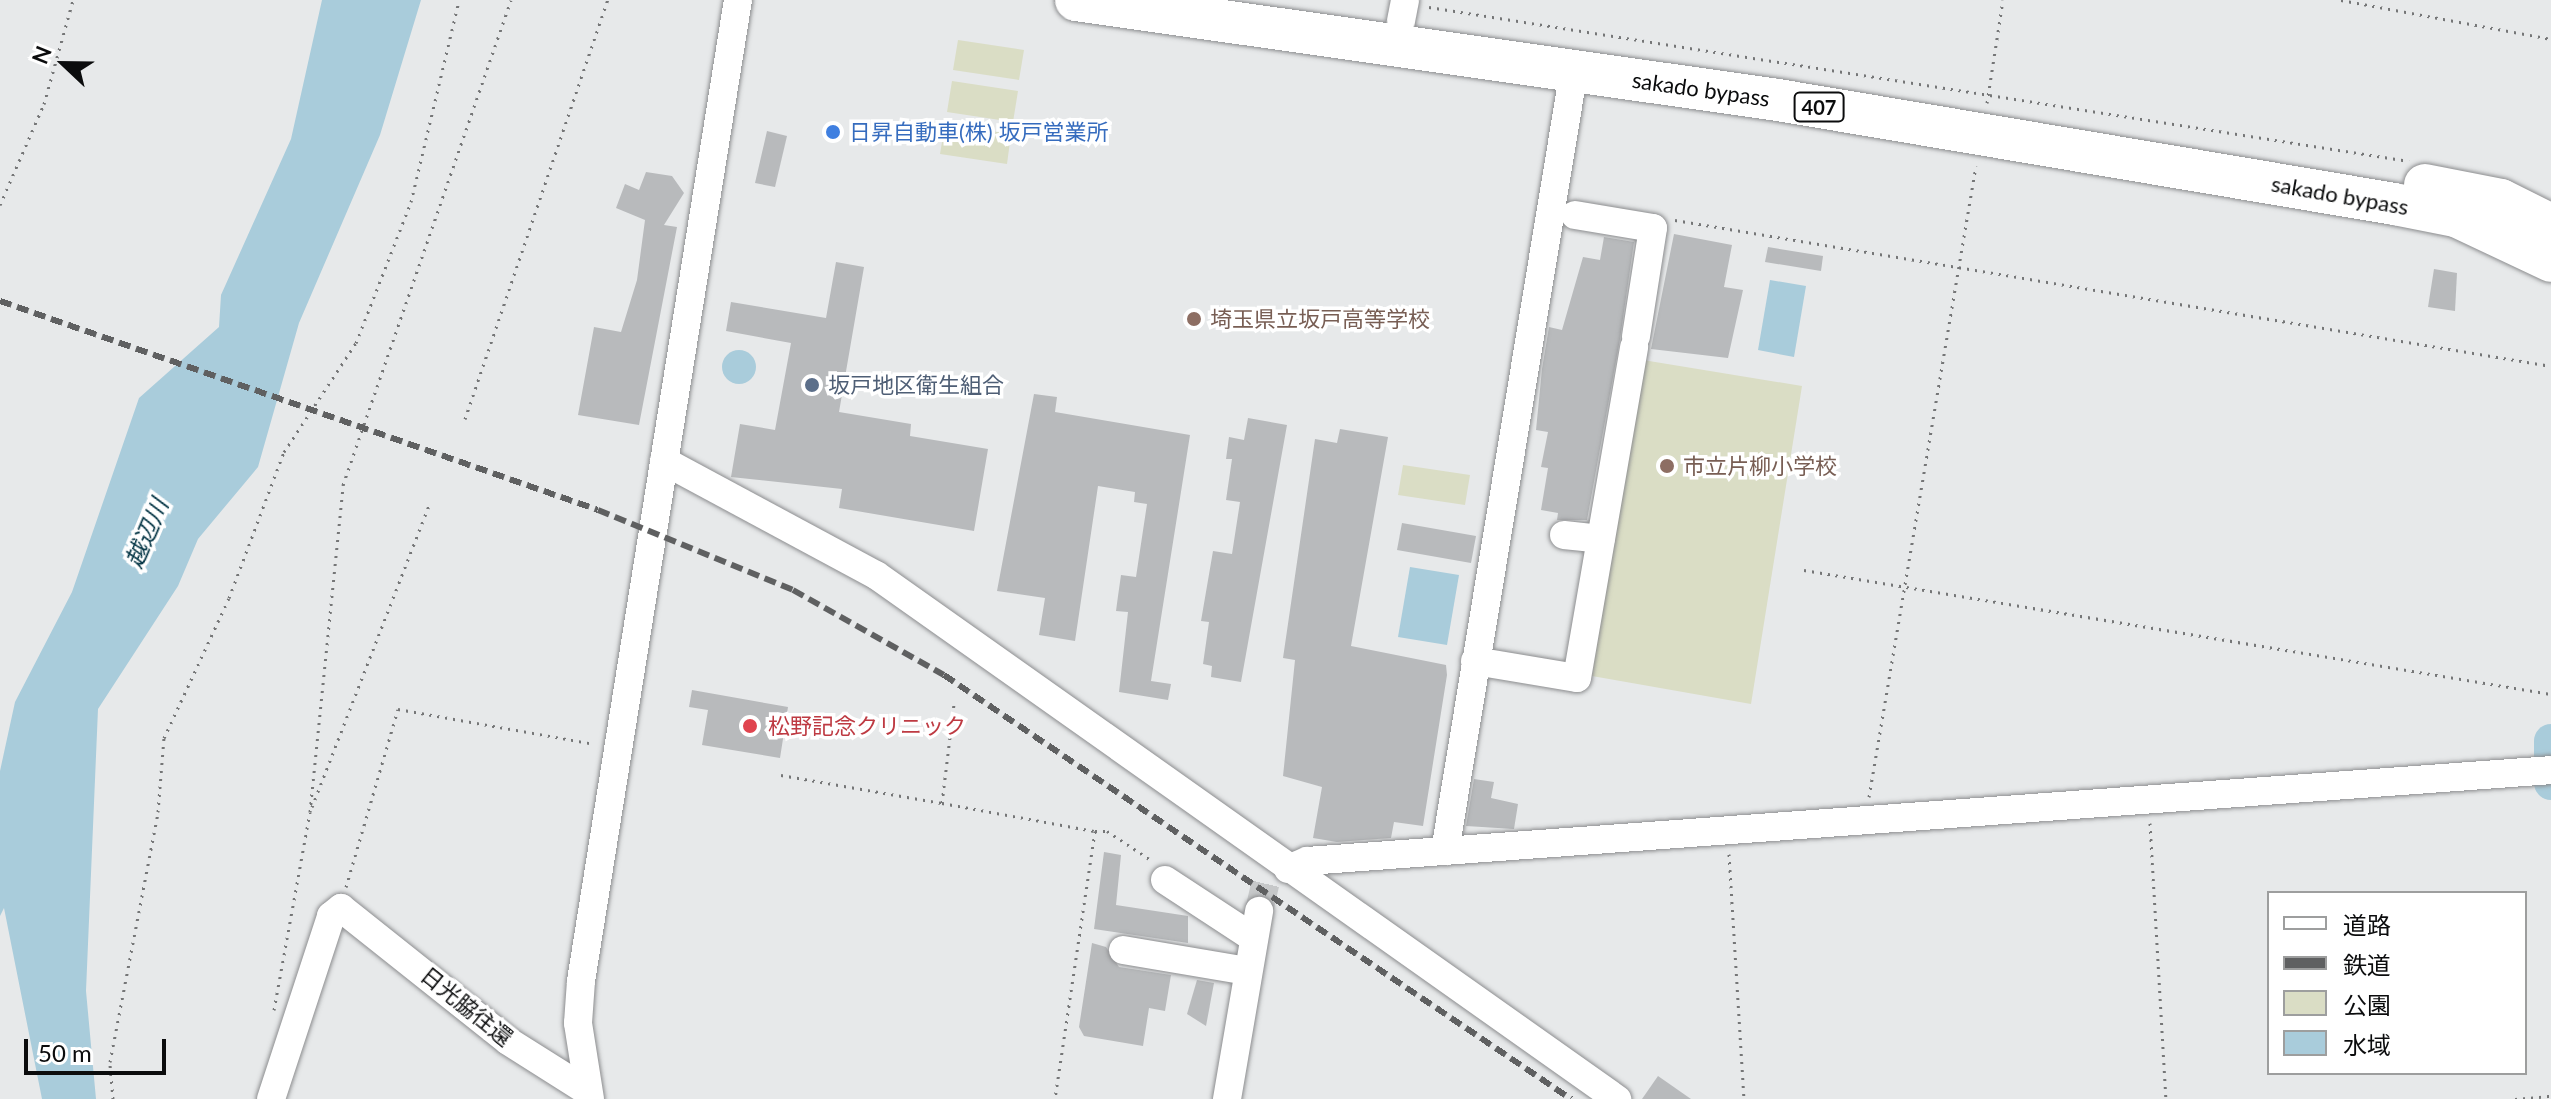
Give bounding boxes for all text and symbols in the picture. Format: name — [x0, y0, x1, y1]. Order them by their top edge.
north arrow — [24, 24, 104, 104]
text: N — [26, 42, 57, 68]
street label: sakado bypass — [1630, 66, 1772, 112]
road number: 407 — [1793, 91, 1845, 123]
place label: 日昇自動車(株) 坂戸営業所 — [849, 119, 1108, 145]
marker: 日昇自動車(株) 坂戸営業所 — [824, 123, 842, 141]
street label: sakado bypass — [2269, 170, 2411, 220]
place label: 埼玉県立坂戸高等学校 — [1210, 306, 1430, 332]
marker: 埼玉県立坂戸高等学校 — [1185, 310, 1203, 328]
place label: 坂戸地区衛生組合 — [828, 372, 1004, 398]
marker: 坂戸地区衛生組合 — [803, 376, 821, 394]
place label: 市立片柳小学校 — [1683, 453, 1837, 479]
marker: 市立片柳小学校 — [1658, 457, 1676, 475]
water label: 越辺川 — [119, 494, 173, 572]
place label: 松野記念クリニック — [768, 713, 966, 739]
marker: 松野記念クリニック — [739, 715, 761, 737]
legend — [2267, 891, 2527, 1075]
text: 道路 — [2343, 910, 2391, 939]
text: 鉄道 — [2343, 950, 2391, 979]
street label: 日光脇往還 — [416, 961, 518, 1051]
text: 公園 — [2343, 990, 2391, 1019]
scale bar — [28, 1023, 170, 1073]
text: 水域 — [2343, 1030, 2391, 1059]
text: 50 m — [38, 1038, 92, 1067]

